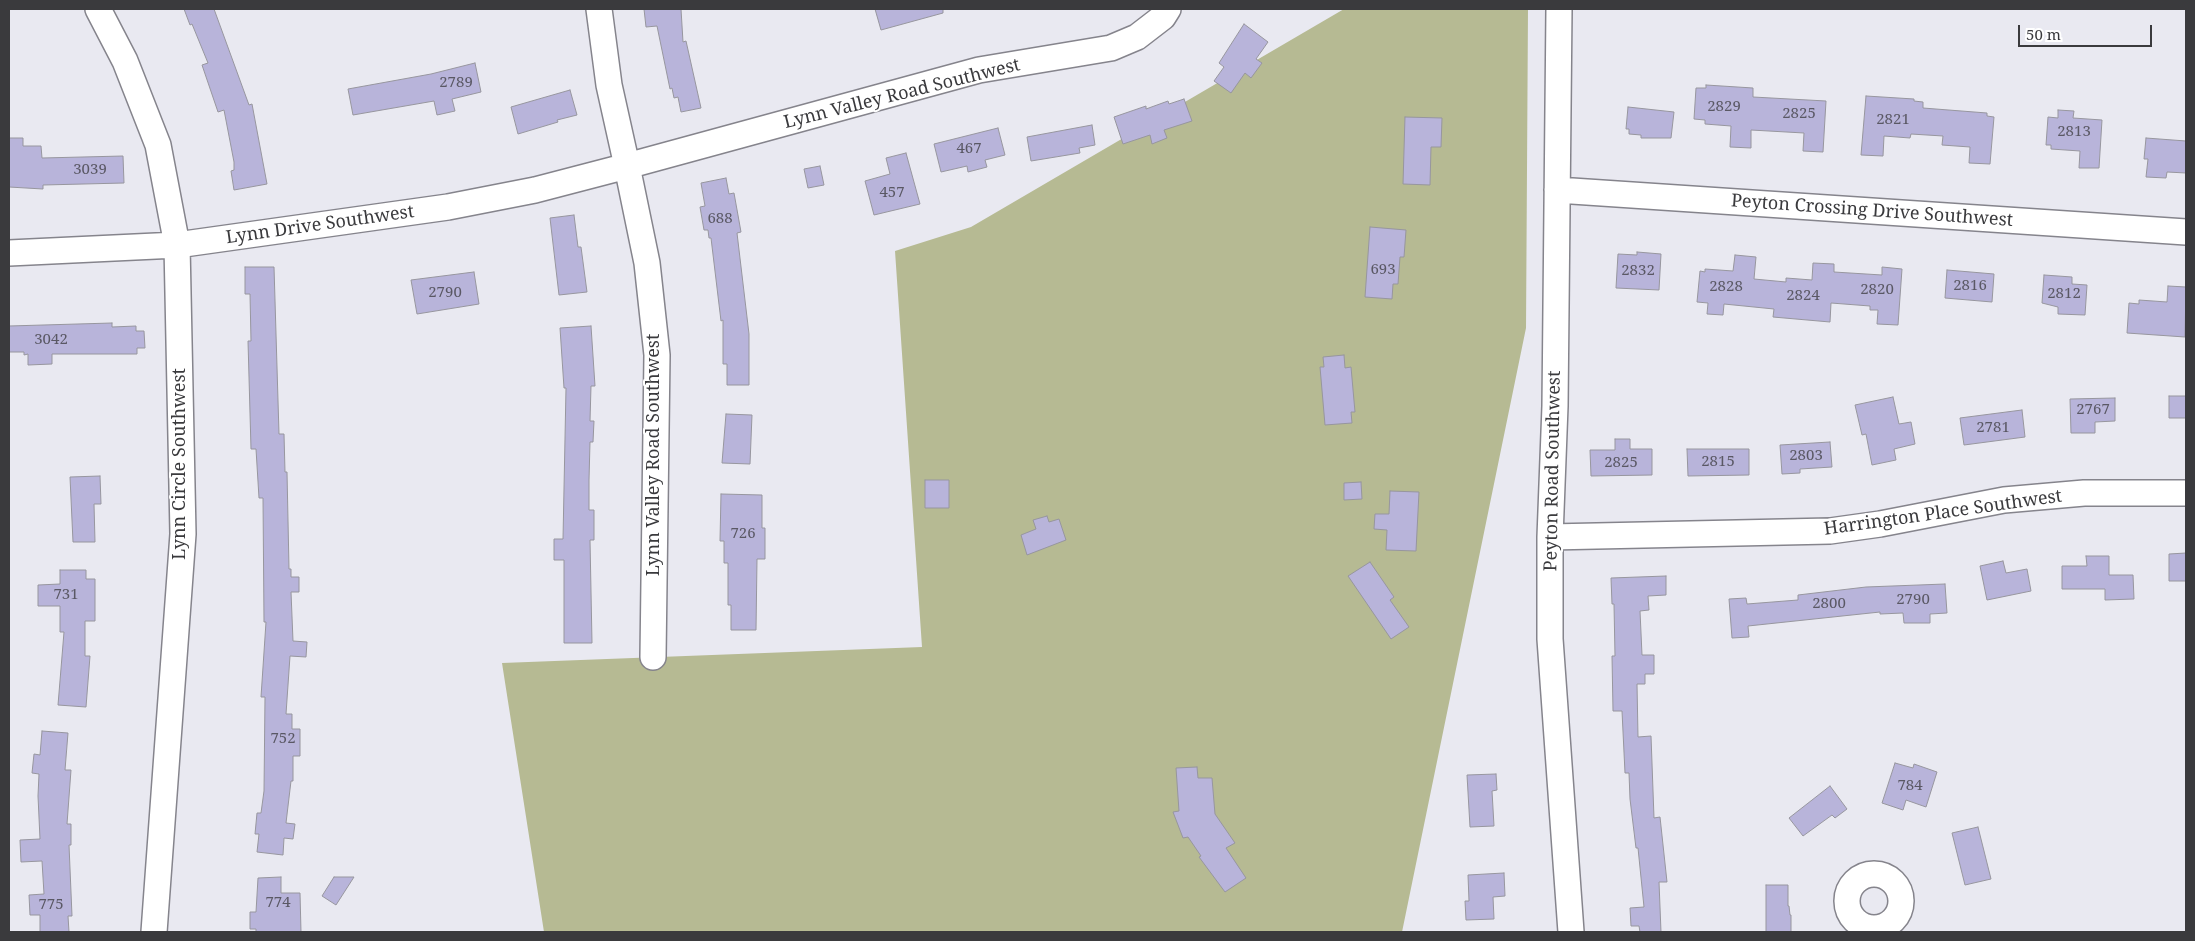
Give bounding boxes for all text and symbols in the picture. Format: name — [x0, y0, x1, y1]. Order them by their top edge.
scale bar — [2020, 15, 2154, 47]
text: 50 m — [2026, 24, 2061, 44]
street label: Lynn Valley Road Southwest — [782, 54, 1022, 134]
house number: 2789 — [439, 74, 473, 92]
house number: 2829 — [1707, 98, 1741, 116]
house number: 2825 — [1782, 105, 1816, 123]
house number: 2821 — [1876, 111, 1910, 129]
house number: 2813 — [2057, 123, 2091, 141]
house number: 467 — [956, 140, 982, 158]
house number: 3039 — [73, 161, 107, 179]
house number: 457 — [879, 184, 905, 202]
street label: Peyton Crossing Drive Southwest — [1730, 190, 2014, 232]
street label: Lynn Drive Southwest — [225, 201, 415, 249]
house number: 688 — [707, 210, 733, 228]
house number: 693 — [1370, 261, 1396, 279]
house number: 2832 — [1621, 262, 1655, 280]
house number: 2816 — [1953, 277, 1987, 295]
house number: 2828 — [1709, 278, 1743, 296]
house number: 2820 — [1860, 281, 1894, 299]
house number: 2790 — [428, 284, 462, 302]
house number: 2812 — [2047, 285, 2081, 303]
house number: 2824 — [1786, 287, 1820, 305]
house number: 3042 — [34, 331, 68, 349]
street label: Lynn Valley Road Southwest — [643, 334, 665, 576]
street label: Lynn Circle Southwest — [169, 368, 191, 560]
street label: Peyton Road Southwest — [1540, 370, 1566, 572]
house number: 2767 — [2076, 401, 2110, 419]
house number: 2781 — [1976, 419, 2010, 437]
house number: 2803 — [1789, 447, 1823, 465]
house number: 2815 — [1701, 453, 1735, 471]
house number: 2825 — [1604, 454, 1638, 472]
street label: Harrington Place Southwest — [1823, 486, 2063, 540]
house number: 726 — [730, 525, 756, 543]
house number: 731 — [53, 586, 79, 604]
house number: 2790 — [1896, 591, 1930, 609]
house number: 2800 — [1812, 595, 1846, 613]
house number: 752 — [270, 730, 296, 748]
house number: 784 — [1897, 777, 1923, 795]
house number: 774 — [265, 894, 291, 912]
house number: 775 — [38, 896, 64, 914]

